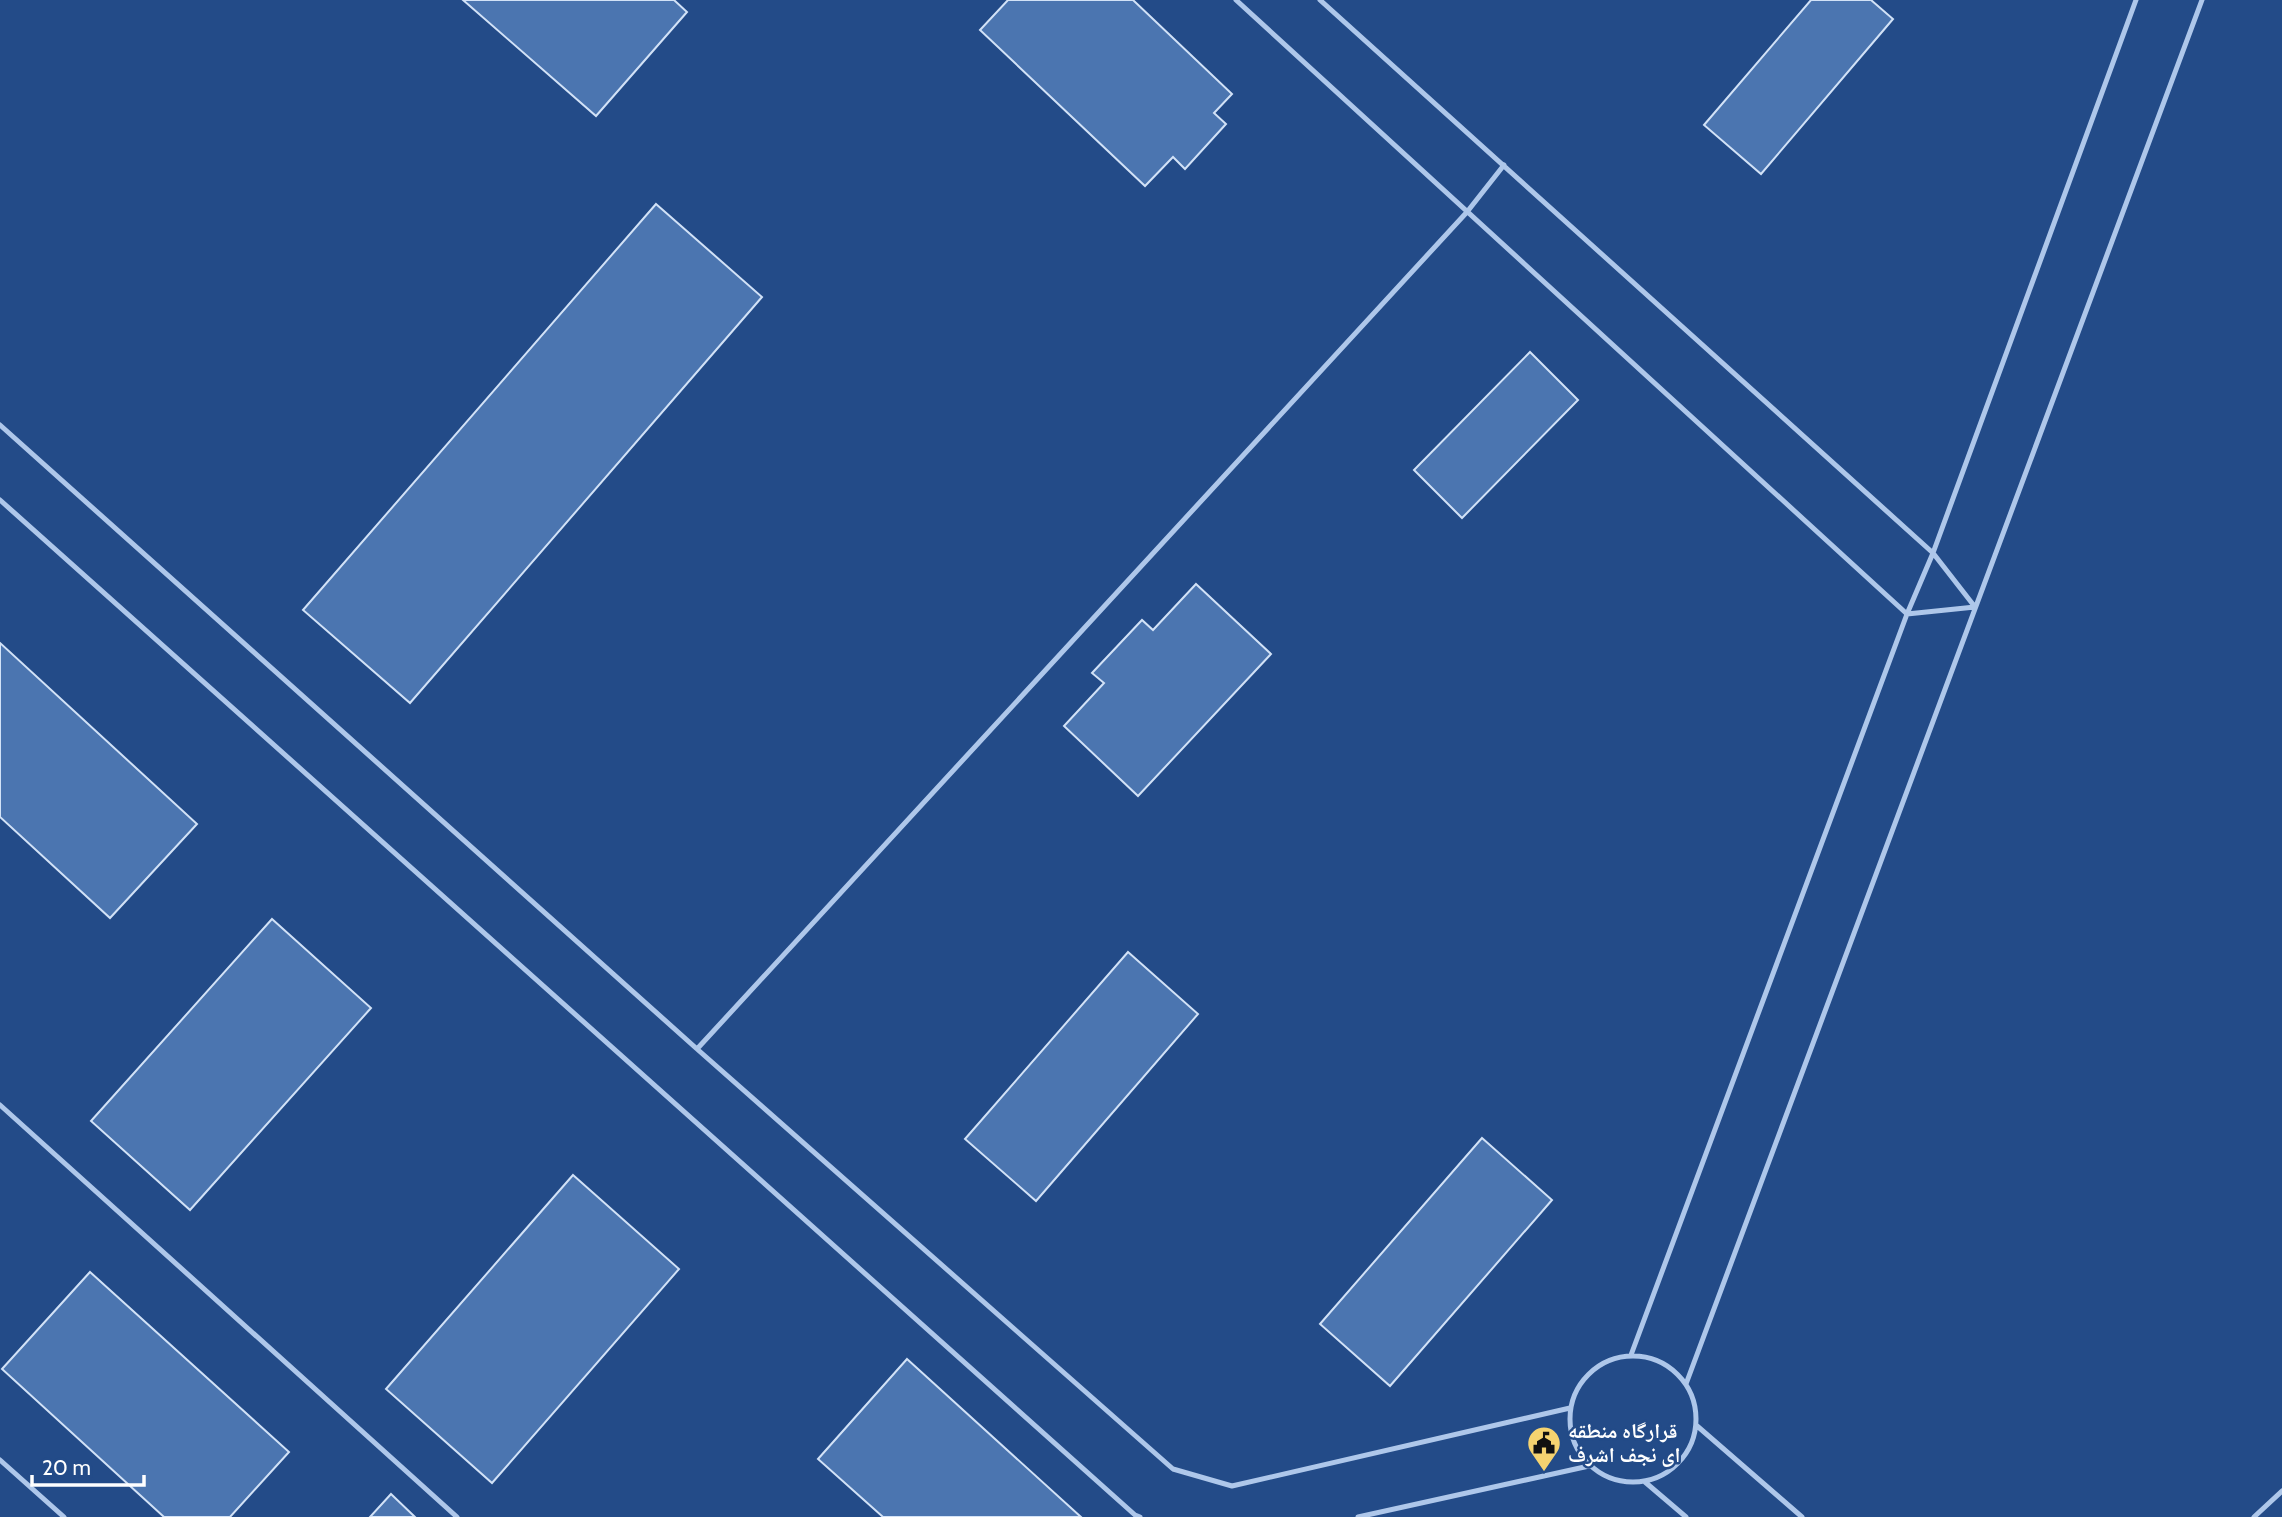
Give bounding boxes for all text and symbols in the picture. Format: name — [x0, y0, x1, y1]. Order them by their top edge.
place label: قرارگاه منطقه ای نجف اشرف — [1568, 1418, 1681, 1467]
public building icon: قرارگاه منطقه ای نجف اشرف — [1525, 1424, 1563, 1473]
scale bar — [32, 1444, 144, 1488]
text: 20 m — [42, 1455, 91, 1480]

